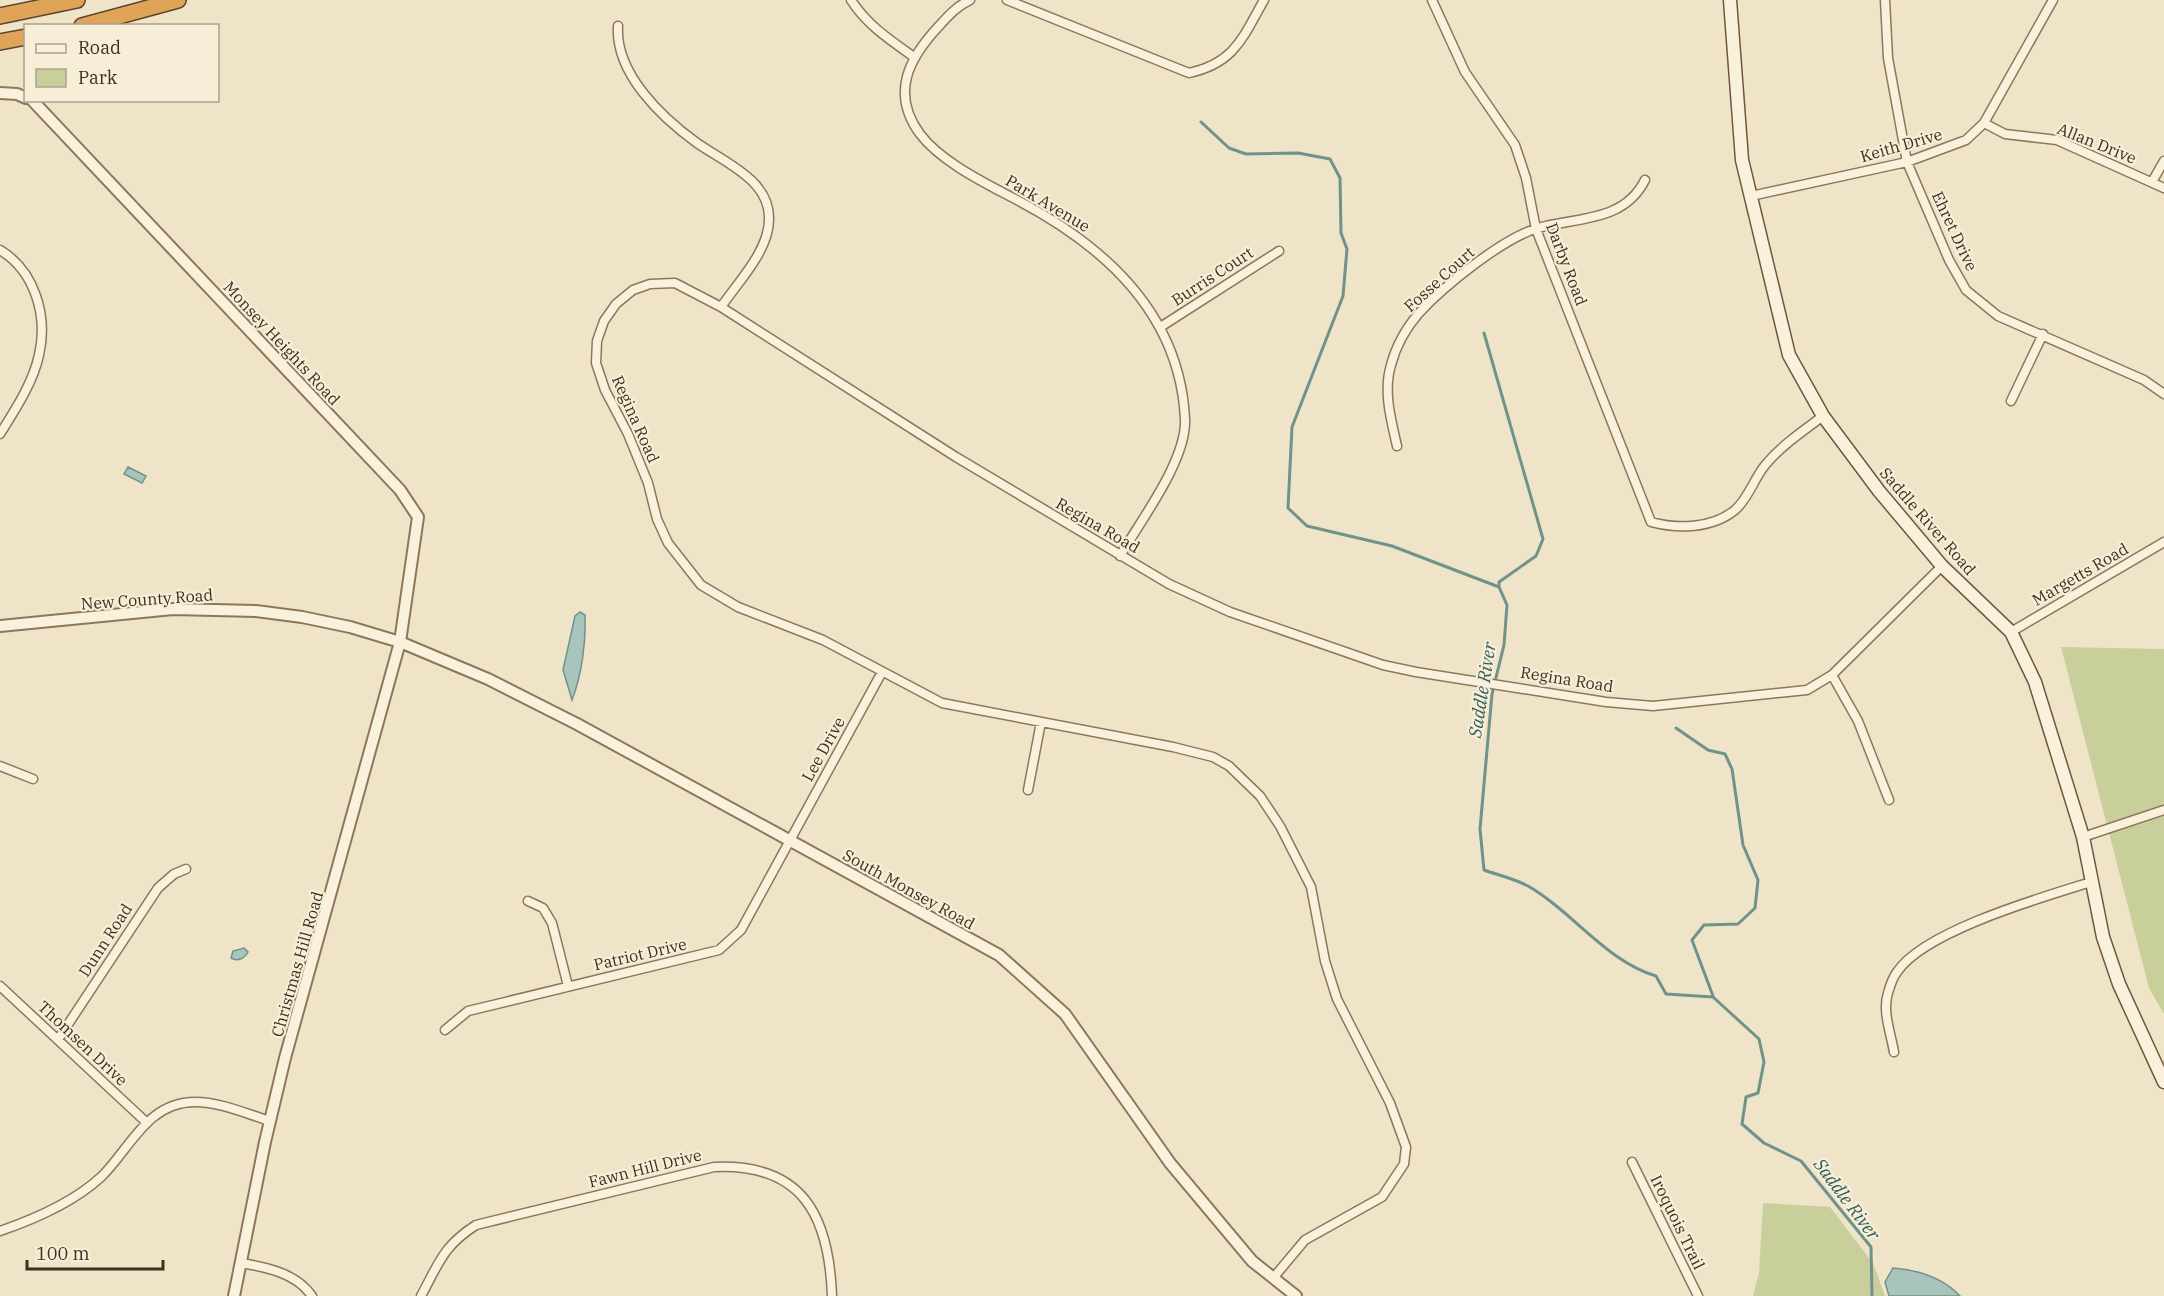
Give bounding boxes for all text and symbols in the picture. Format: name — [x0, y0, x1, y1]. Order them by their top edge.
legend — [24, 24, 219, 102]
text: Road — [78, 36, 121, 59]
text: Park — [78, 66, 118, 89]
street label: Allan Drive — [2055, 118, 2139, 168]
street label: Keith Drive — [1858, 124, 1944, 166]
street label: Park Avenue — [1002, 170, 1094, 236]
street label: Ehret Drive — [1928, 188, 1982, 274]
street label: Darby Road — [1542, 220, 1592, 308]
street label: Burris Court — [1167, 242, 1257, 310]
street label: Fosse Court — [1400, 242, 1479, 316]
street label: Monsey Heights Road — [219, 277, 345, 409]
street label: Regina Road — [608, 372, 664, 466]
street label: Saddle River Road — [1876, 463, 1980, 579]
street label: Regina Road — [1052, 493, 1144, 557]
street label: Margetts Road — [2028, 538, 2132, 610]
street label: New County Road — [80, 584, 214, 614]
water label: Saddle River — [1463, 639, 1501, 741]
street label: Regina Road — [1519, 662, 1615, 696]
street label: Lee Drive — [797, 713, 849, 785]
street label: South Monsey Road — [840, 844, 979, 934]
street label: Christmas Hill Road — [267, 889, 327, 1039]
street label: Dunn Road — [74, 899, 136, 980]
street label: Patriot Drive — [592, 934, 688, 974]
street label: Thomsen Drive — [34, 996, 132, 1090]
street label: Fawn Hill Drive — [586, 1144, 704, 1192]
water label: Saddle River — [1808, 1153, 1886, 1245]
street label: Iroquois Trail — [1646, 1171, 1710, 1273]
scale bar — [27, 1233, 164, 1271]
text: 100 m — [36, 1242, 90, 1265]

